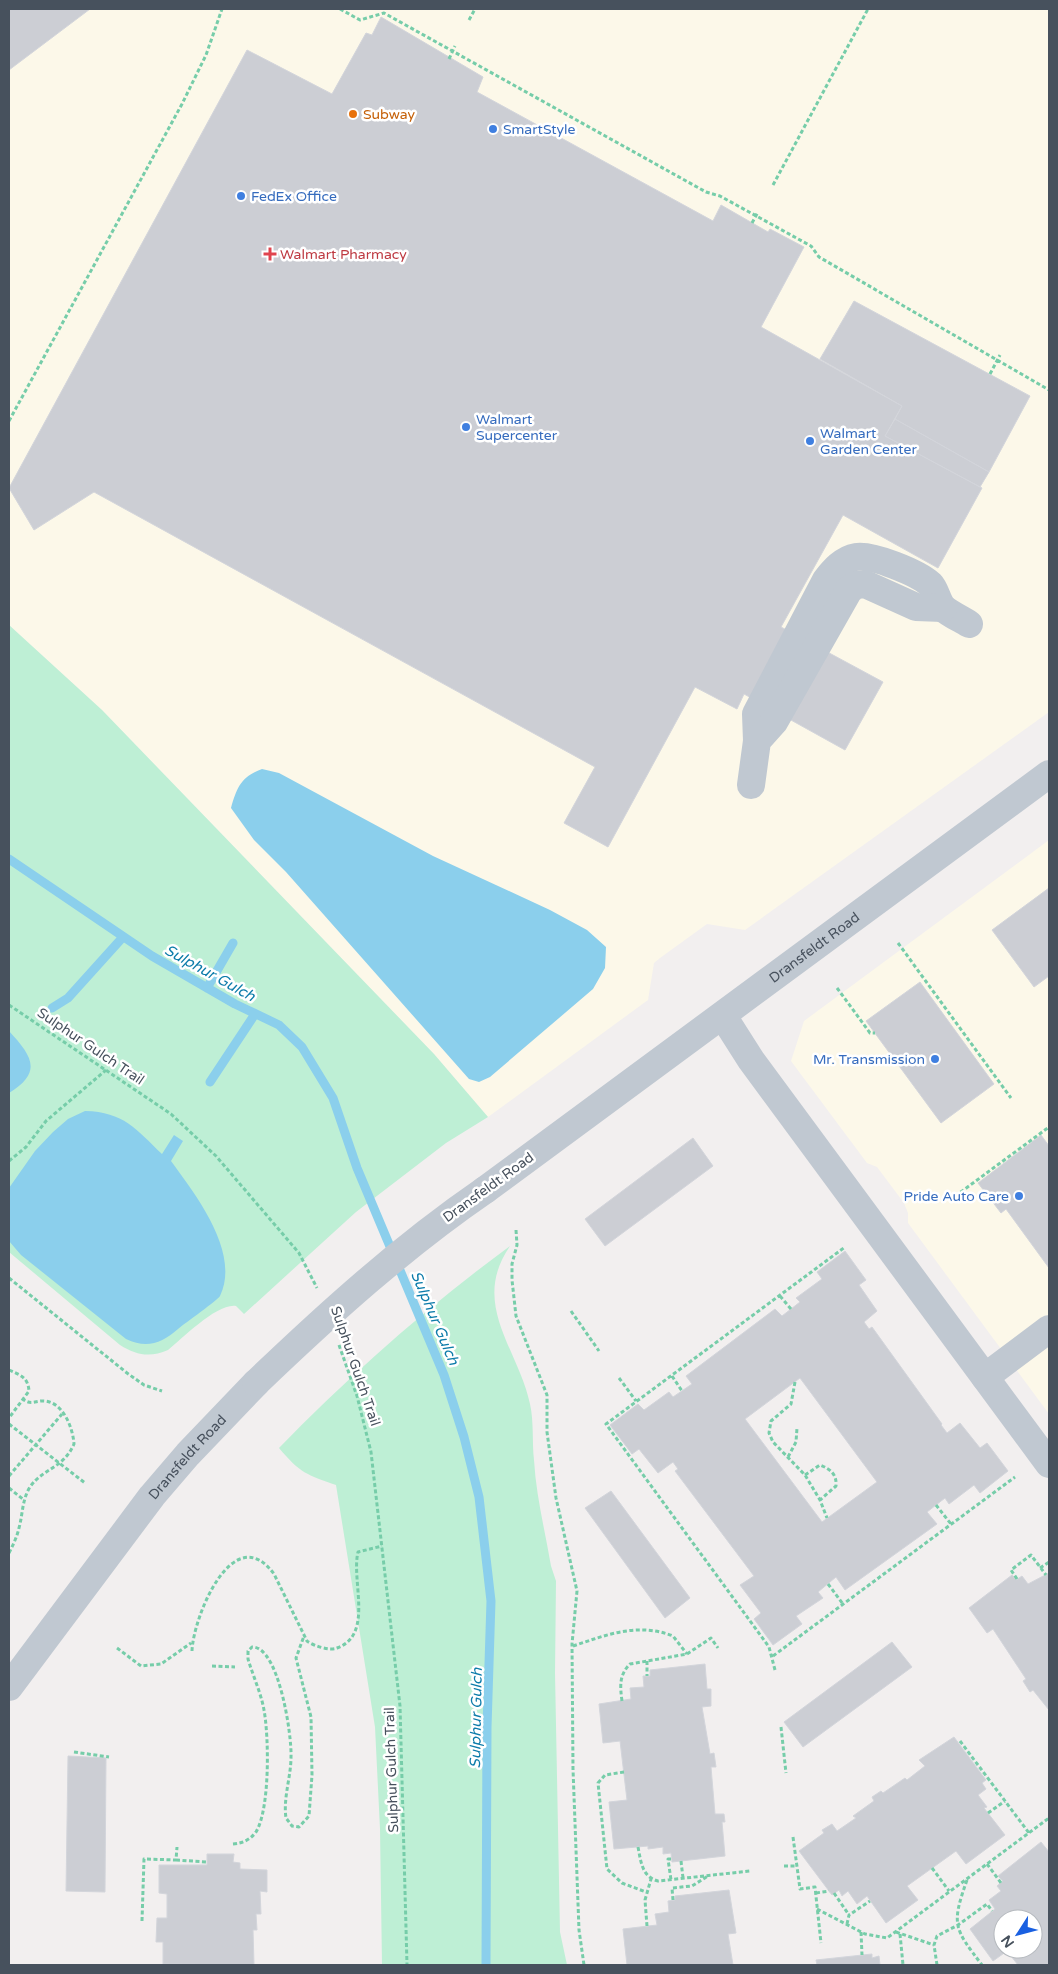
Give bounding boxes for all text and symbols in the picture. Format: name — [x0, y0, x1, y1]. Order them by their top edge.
place label: Subway — [363, 106, 416, 123]
marker: Subway — [347, 108, 359, 120]
place label: SmartStyle — [503, 121, 576, 138]
marker: SmartStyle — [487, 123, 499, 135]
place label: FedEx Office — [251, 188, 337, 205]
marker: FedEx Office — [235, 190, 247, 202]
place label: Walmart Pharmacy — [280, 246, 407, 263]
marker: Walmart Pharmacy — [264, 248, 276, 260]
place label: Walmart Supercenter — [476, 411, 558, 444]
marker: Walmart Supercenter — [460, 421, 472, 433]
place label: Walmart Garden Center — [820, 425, 918, 458]
marker: Walmart Garden Center — [804, 435, 816, 447]
street label: Dransfeldt Road — [766, 909, 863, 987]
water label: Sulphur Gulch — [162, 941, 259, 1006]
street label: Sulphur Gulch Trail — [34, 1004, 147, 1089]
place label: Mr. Transmission — [813, 1051, 925, 1068]
marker: Mr. Transmission — [929, 1053, 941, 1065]
street label: Dransfeldt Road — [440, 1149, 537, 1226]
place label: Pride Auto Care — [904, 1188, 1009, 1205]
marker: Pride Auto Care — [1013, 1190, 1025, 1202]
water label: Sulphur Gulch — [407, 1268, 463, 1369]
street label: Sulphur Gulch Trail — [327, 1304, 384, 1428]
street label: Dransfeldt Road — [145, 1411, 230, 1503]
water label: Sulphur Gulch — [466, 1667, 486, 1768]
street label: Sulphur Gulch Trail — [381, 1707, 402, 1833]
north arrow — [993, 1909, 1043, 1959]
text: N — [998, 1932, 1018, 1951]

